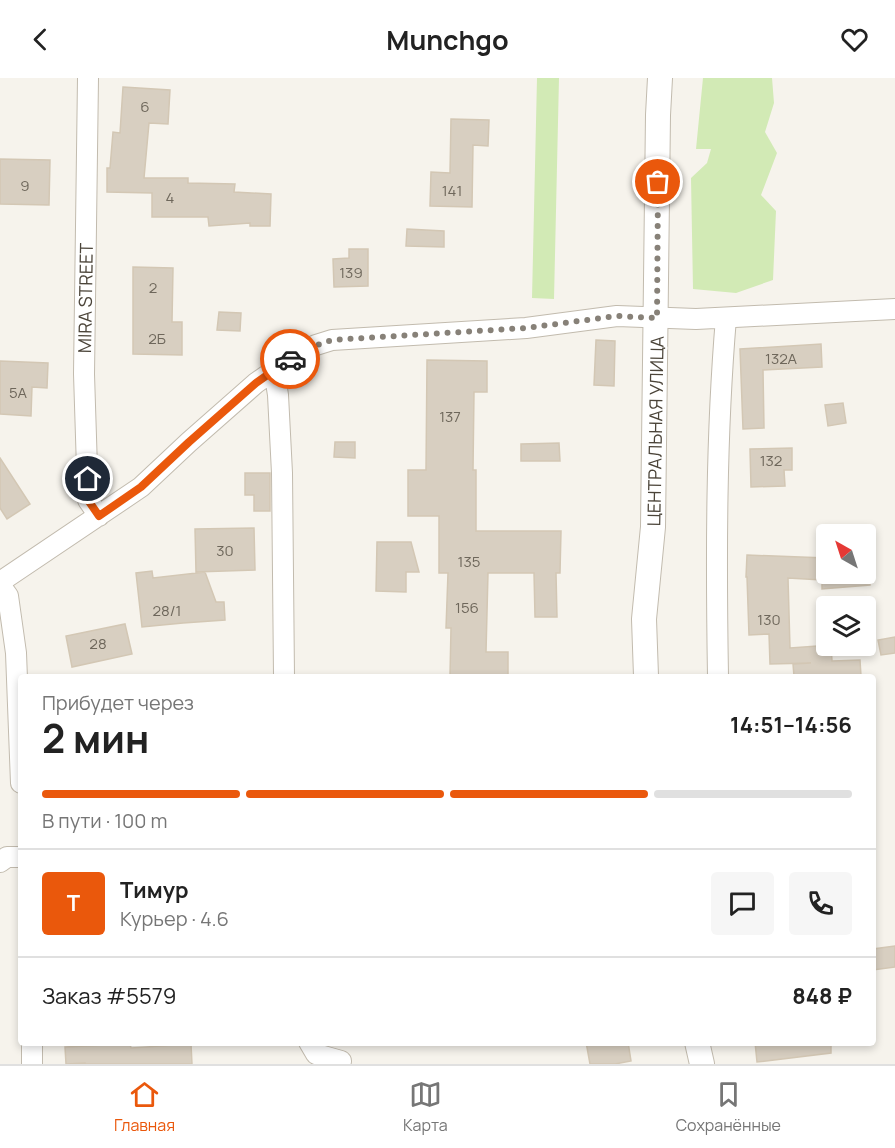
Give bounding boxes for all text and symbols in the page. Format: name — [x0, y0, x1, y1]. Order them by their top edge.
text: Munchgo — [386, 21, 509, 58]
icon: back — [24, 23, 57, 56]
icon: heart — [838, 23, 871, 56]
house number: 6 — [140, 96, 150, 117]
pin — [632, 156, 683, 207]
icon: bag — [641, 165, 674, 198]
house number: 9 — [20, 175, 30, 196]
house number: 141 — [442, 180, 462, 201]
house number: 4 — [166, 187, 175, 208]
street label: MIRA STREET — [72, 242, 98, 353]
house number: 139 — [339, 262, 363, 283]
house number: 2 — [149, 277, 157, 298]
house number: 2Б — [148, 328, 166, 349]
courier — [260, 329, 320, 389]
street label: ЦЕНТРАЛЬНАЯ УЛИЦА — [641, 335, 669, 526]
icon: car — [274, 343, 307, 376]
house number: 132А — [765, 348, 797, 369]
house number: 5А — [9, 382, 28, 403]
house number: 137 — [439, 406, 461, 427]
house number: 132 — [760, 450, 782, 471]
pin — [62, 453, 113, 504]
icon: home — [71, 462, 104, 495]
north arrow — [816, 524, 876, 584]
map controls — [816, 524, 876, 656]
house number: 30 — [216, 540, 234, 561]
house number: 135 — [458, 551, 480, 572]
button: layers — [816, 596, 876, 656]
house number: 156 — [455, 597, 479, 618]
house number: 28/1 — [153, 600, 181, 621]
house number: 130 — [757, 609, 781, 630]
house number: 28 — [89, 633, 107, 654]
text: Прибудет через — [42, 689, 194, 716]
text: 14:51–14:56 — [730, 710, 852, 740]
text: 2 мин — [42, 711, 149, 765]
text: В пути · 100 m — [42, 807, 167, 834]
button: chat — [711, 872, 774, 935]
button: phone — [789, 872, 852, 935]
text: Тимур — [120, 875, 189, 905]
text: Т — [67, 888, 80, 918]
text: Курьер · 4.6 — [120, 905, 229, 932]
text: Заказ #5579 — [42, 981, 176, 1011]
text: 848 ₽ — [792, 981, 852, 1011]
tab: Главная — [114, 1078, 175, 1136]
tab: Карта — [403, 1078, 448, 1136]
tab: Сохранённые — [676, 1078, 781, 1136]

